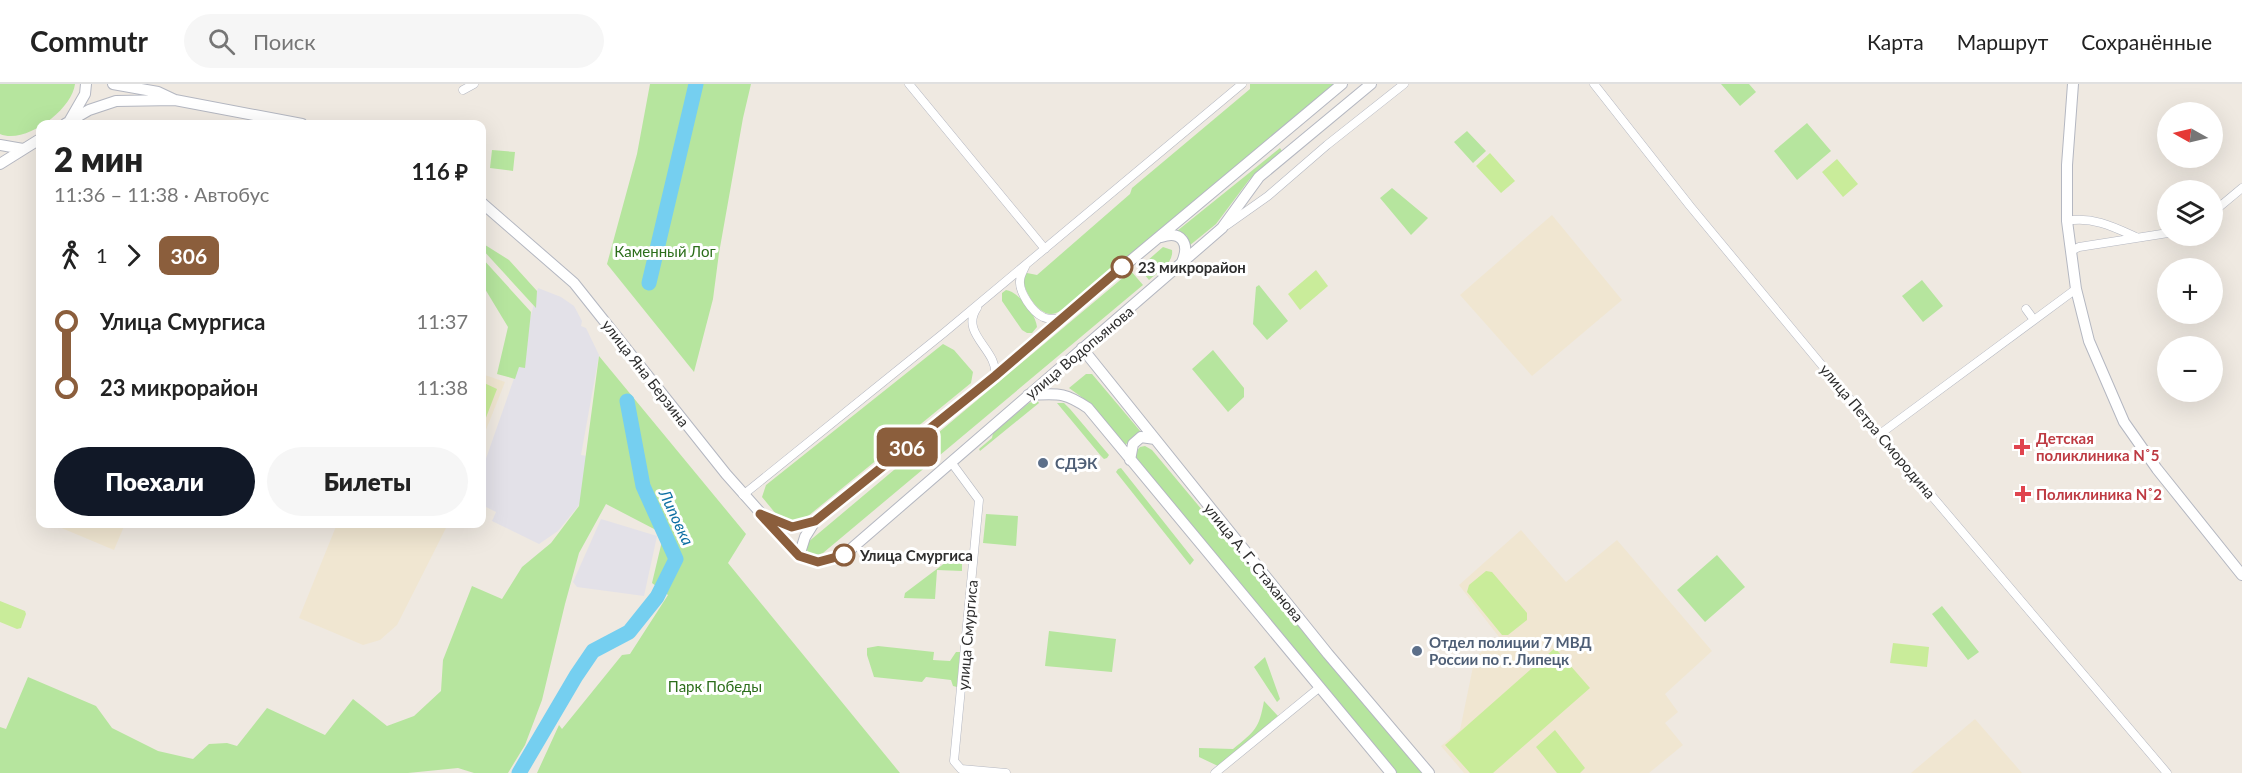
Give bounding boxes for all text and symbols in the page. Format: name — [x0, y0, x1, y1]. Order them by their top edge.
search box — [184, 14, 604, 68]
text: Commutr — [30, 24, 148, 58]
icon: search — [205, 25, 238, 58]
text: Поиск — [253, 28, 316, 55]
text: Карта — [1867, 29, 1924, 54]
text: Маршрут — [1957, 29, 2048, 54]
text: Сохранённые — [2081, 29, 2212, 54]
north arrow — [2157, 102, 2223, 168]
map controls — [2157, 102, 2223, 402]
text: 2 мин — [54, 139, 143, 179]
text: 116 ₽ — [412, 158, 468, 185]
button: layers — [2157, 180, 2223, 246]
text: 11:36 – 11:38 · Автобус — [54, 182, 269, 206]
icon: walk — [54, 239, 87, 272]
icon: forward — [117, 239, 150, 272]
park label: Каменный Лог — [614, 242, 716, 260]
text: 1 — [96, 243, 108, 267]
text: 306 — [171, 243, 207, 268]
marker: 23 микрорайон — [1111, 256, 1133, 278]
place label: 23 микрорайон — [1138, 258, 1246, 276]
button: + — [2157, 258, 2223, 324]
street label: улица Водопьянова — [1021, 302, 1137, 402]
text: Улица Смургиса — [100, 308, 265, 335]
text: 11:37 — [417, 309, 468, 333]
street label: улица Яна Берзина — [599, 316, 693, 430]
button: − — [2157, 336, 2223, 402]
street label: улица Петра Смородина — [1816, 360, 1940, 502]
text: 23 микрорайон — [100, 374, 258, 401]
text: 11:38 — [417, 375, 468, 399]
line badge: 306 — [872, 428, 942, 466]
place label: Детская поликлиника N˚5 — [2036, 429, 2160, 464]
text: 306 — [889, 435, 925, 460]
marker: Детская поликлиника N˚5 — [2013, 438, 2031, 456]
button: Поехали — [54, 447, 255, 516]
button: Билеты — [267, 447, 468, 516]
place label: СДЭК — [1055, 454, 1098, 472]
marker: СДЭК — [1036, 456, 1050, 470]
water label: Липовка — [655, 485, 698, 548]
marker: Поликлиника N˚2 — [2014, 485, 2032, 503]
place label: Поликлиника N˚2 — [2036, 485, 2162, 503]
street label: улица А. Г. Стаханова — [1201, 499, 1307, 625]
marker: Улица Смургиса — [833, 544, 855, 566]
place label: Улица Смургиса — [859, 546, 973, 564]
street label: улица Смургиса — [953, 579, 981, 691]
place label: Отдел полиции 7 МВД России по г. Липецк — [1429, 633, 1592, 668]
marker: Отдел полиции 7 МВД России по г. Липецк — [1410, 644, 1424, 658]
park label: Парк Победы — [668, 677, 762, 695]

